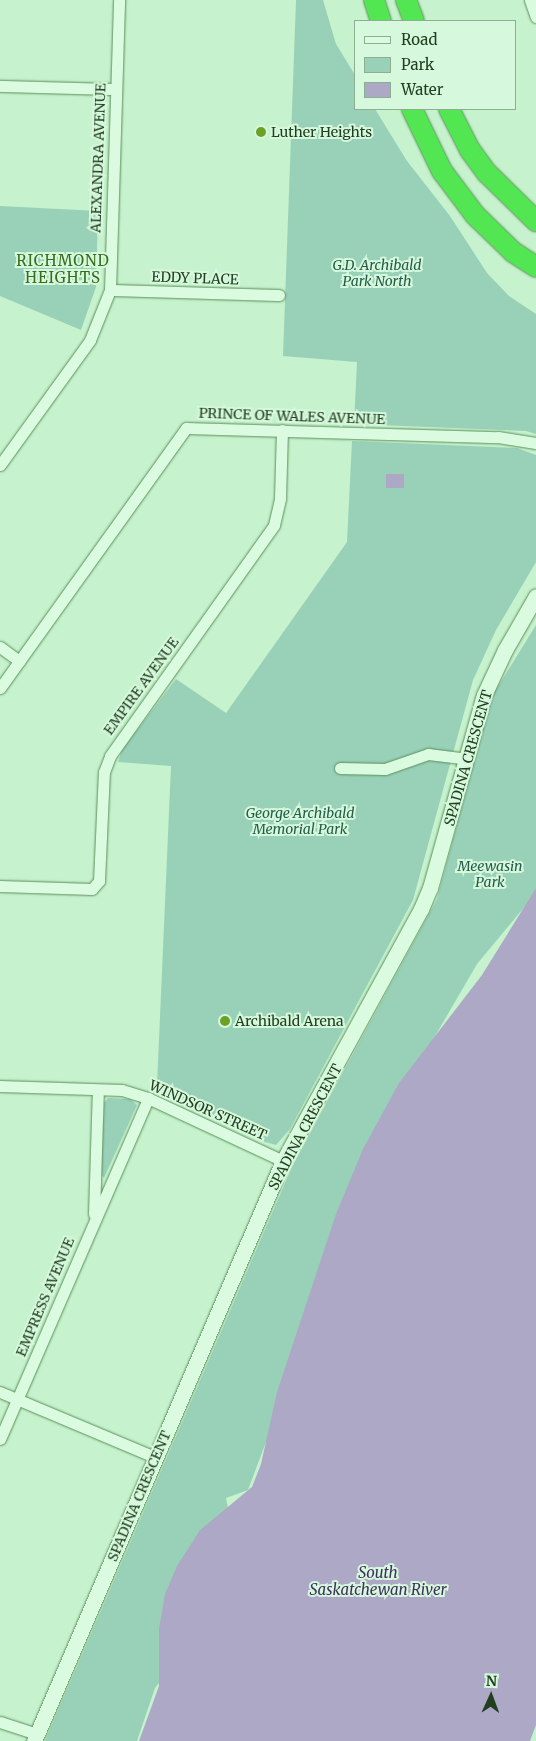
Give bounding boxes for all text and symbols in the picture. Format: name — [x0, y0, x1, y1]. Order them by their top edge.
legend — [354, 20, 516, 110]
text: Road — [401, 30, 437, 49]
text: Park — [401, 55, 434, 74]
text: Water — [401, 80, 443, 99]
street label: ALEXANDRA AVENUE — [87, 83, 109, 233]
place label: Luther Heights — [271, 124, 372, 140]
marker: Luther Heights — [255, 126, 267, 138]
district label: RICHMOND HEIGHTS — [15, 251, 111, 286]
park label: G.D. Archibald Park North — [333, 257, 421, 290]
street label: EDDY PLACE — [151, 268, 239, 288]
street label: PRINCE OF WALES AVENUE — [198, 404, 386, 428]
street label: EMPIRE AVENUE — [100, 634, 182, 738]
street label: SPADINA CRESCENT — [441, 688, 495, 828]
park label: George Archibald Memorial Park — [246, 805, 354, 838]
park label: Meewasin Park — [457, 858, 523, 890]
place label: Archibald Arena — [235, 1013, 343, 1029]
marker: Archibald Arena — [219, 1015, 231, 1027]
street label: SPADINA CRESCENT — [265, 1061, 345, 1193]
street label: WINDSOR STREET — [147, 1076, 269, 1144]
street label: EMPRESS AVENUE — [12, 1235, 78, 1359]
street label: SPADINA CRESCENT — [104, 1428, 174, 1564]
water label: South Saskatchewan River — [310, 1563, 446, 1598]
north arrow — [466, 1671, 516, 1721]
text: N — [486, 1672, 497, 1690]

